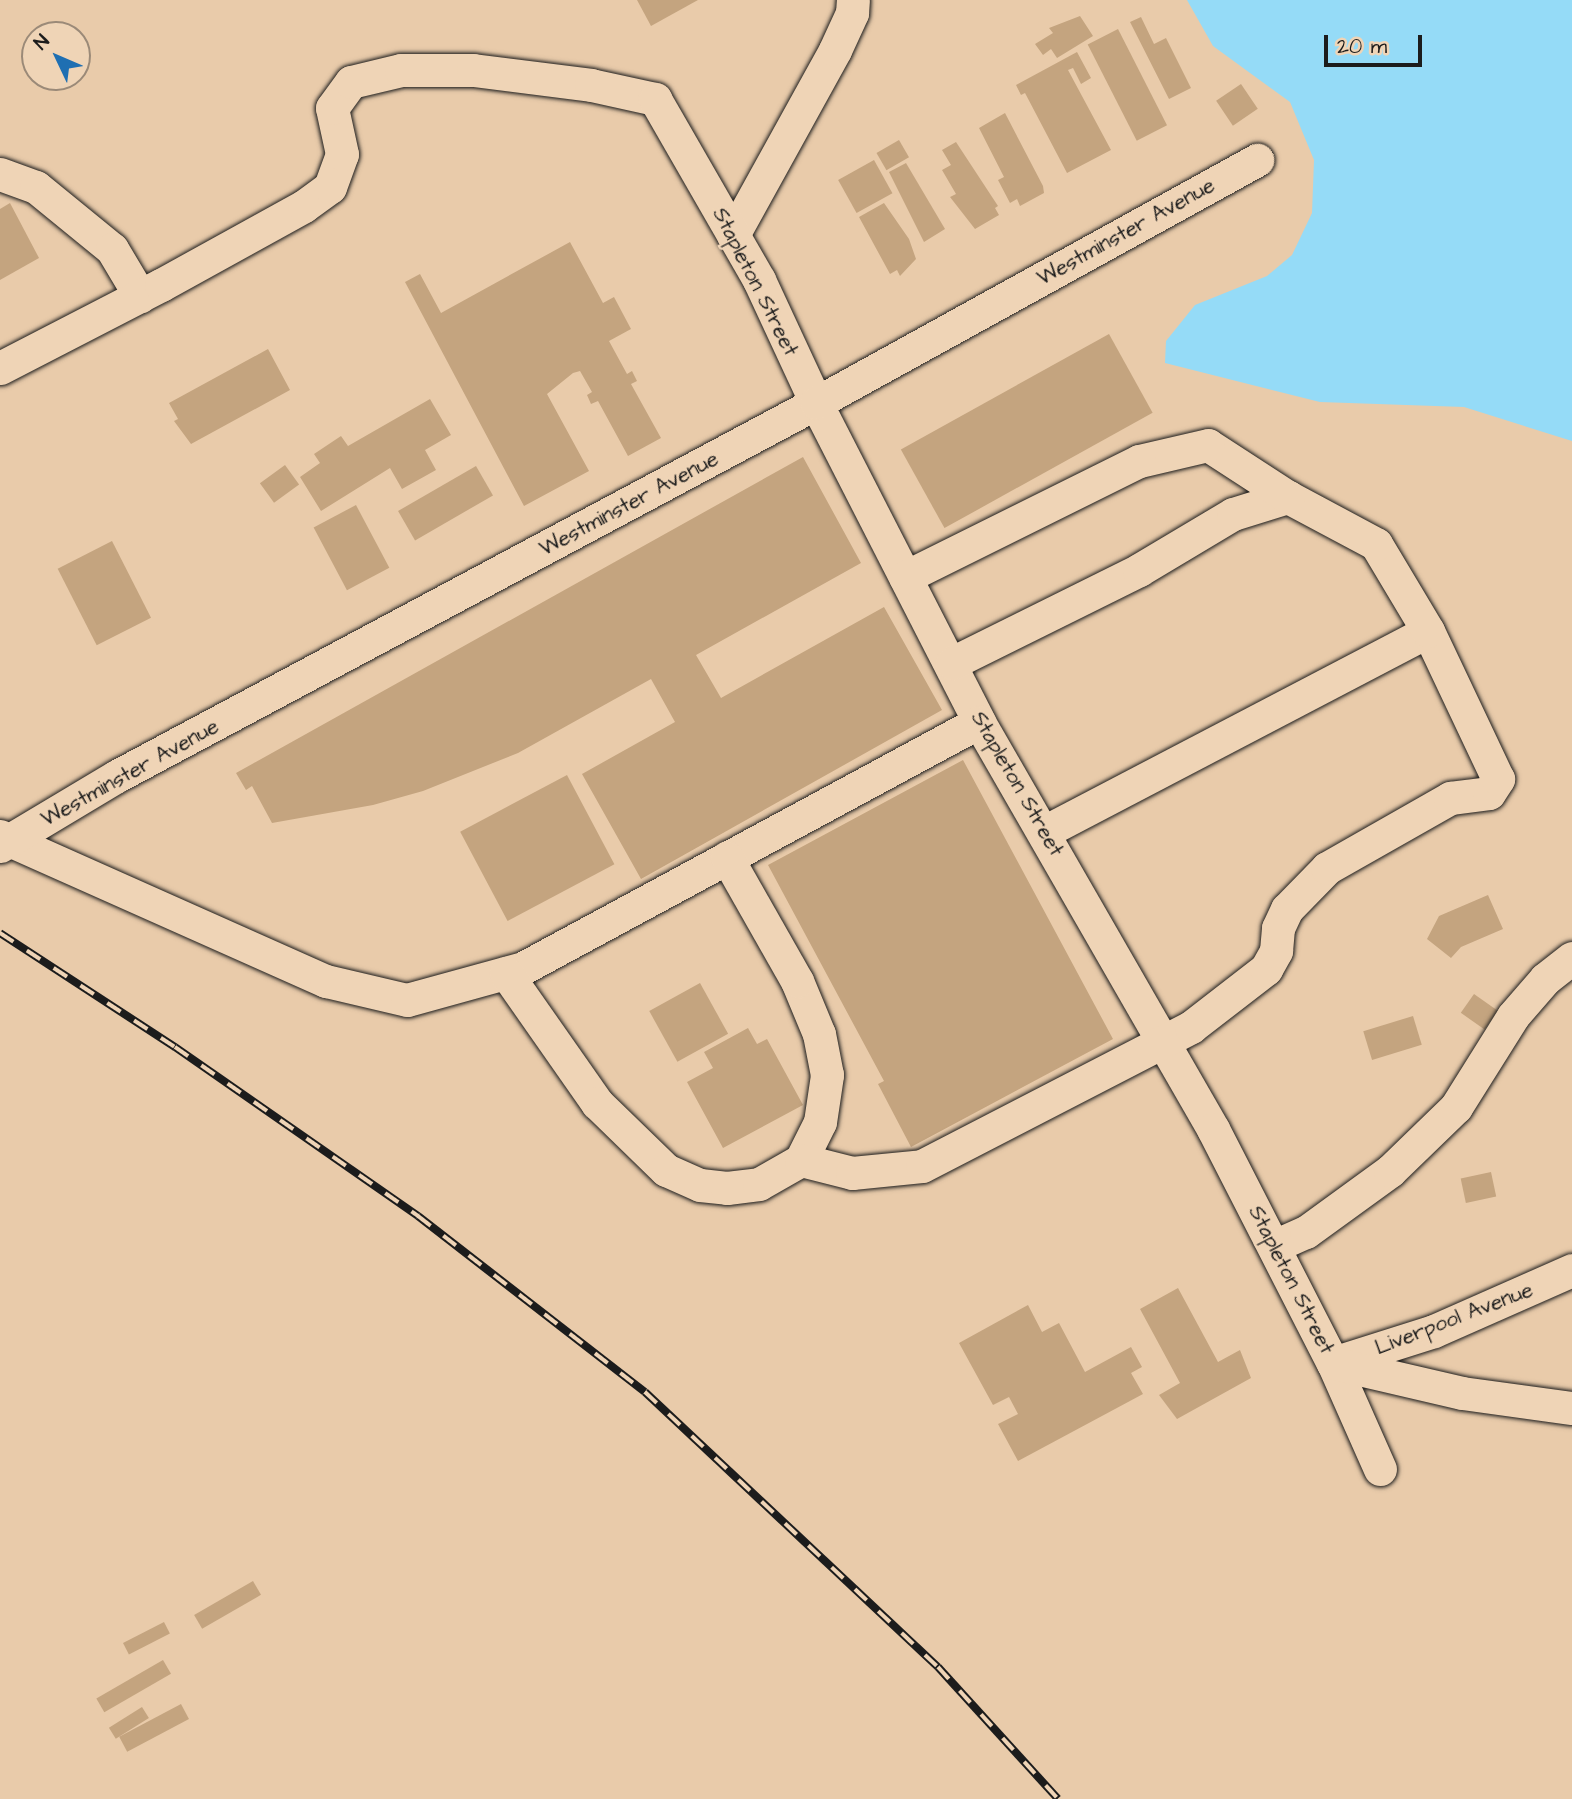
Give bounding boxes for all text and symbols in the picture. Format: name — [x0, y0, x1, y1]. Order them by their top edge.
north arrow — [21, 21, 91, 91]
scale bar — [1327, 21, 1425, 65]
text: N — [28, 29, 56, 56]
text: 20 m — [1337, 32, 1387, 61]
street label: Westminster Avenue — [1033, 173, 1219, 291]
street label: Stapleton Street — [707, 204, 803, 360]
street label: Westminster Avenue — [535, 446, 723, 562]
street label: Stapleton Street — [965, 707, 1069, 861]
street label: Westminster Avenue — [37, 714, 223, 832]
street label: Stapleton Street — [1243, 1202, 1339, 1358]
street label: Liverpool Avenue — [1372, 1277, 1536, 1361]

